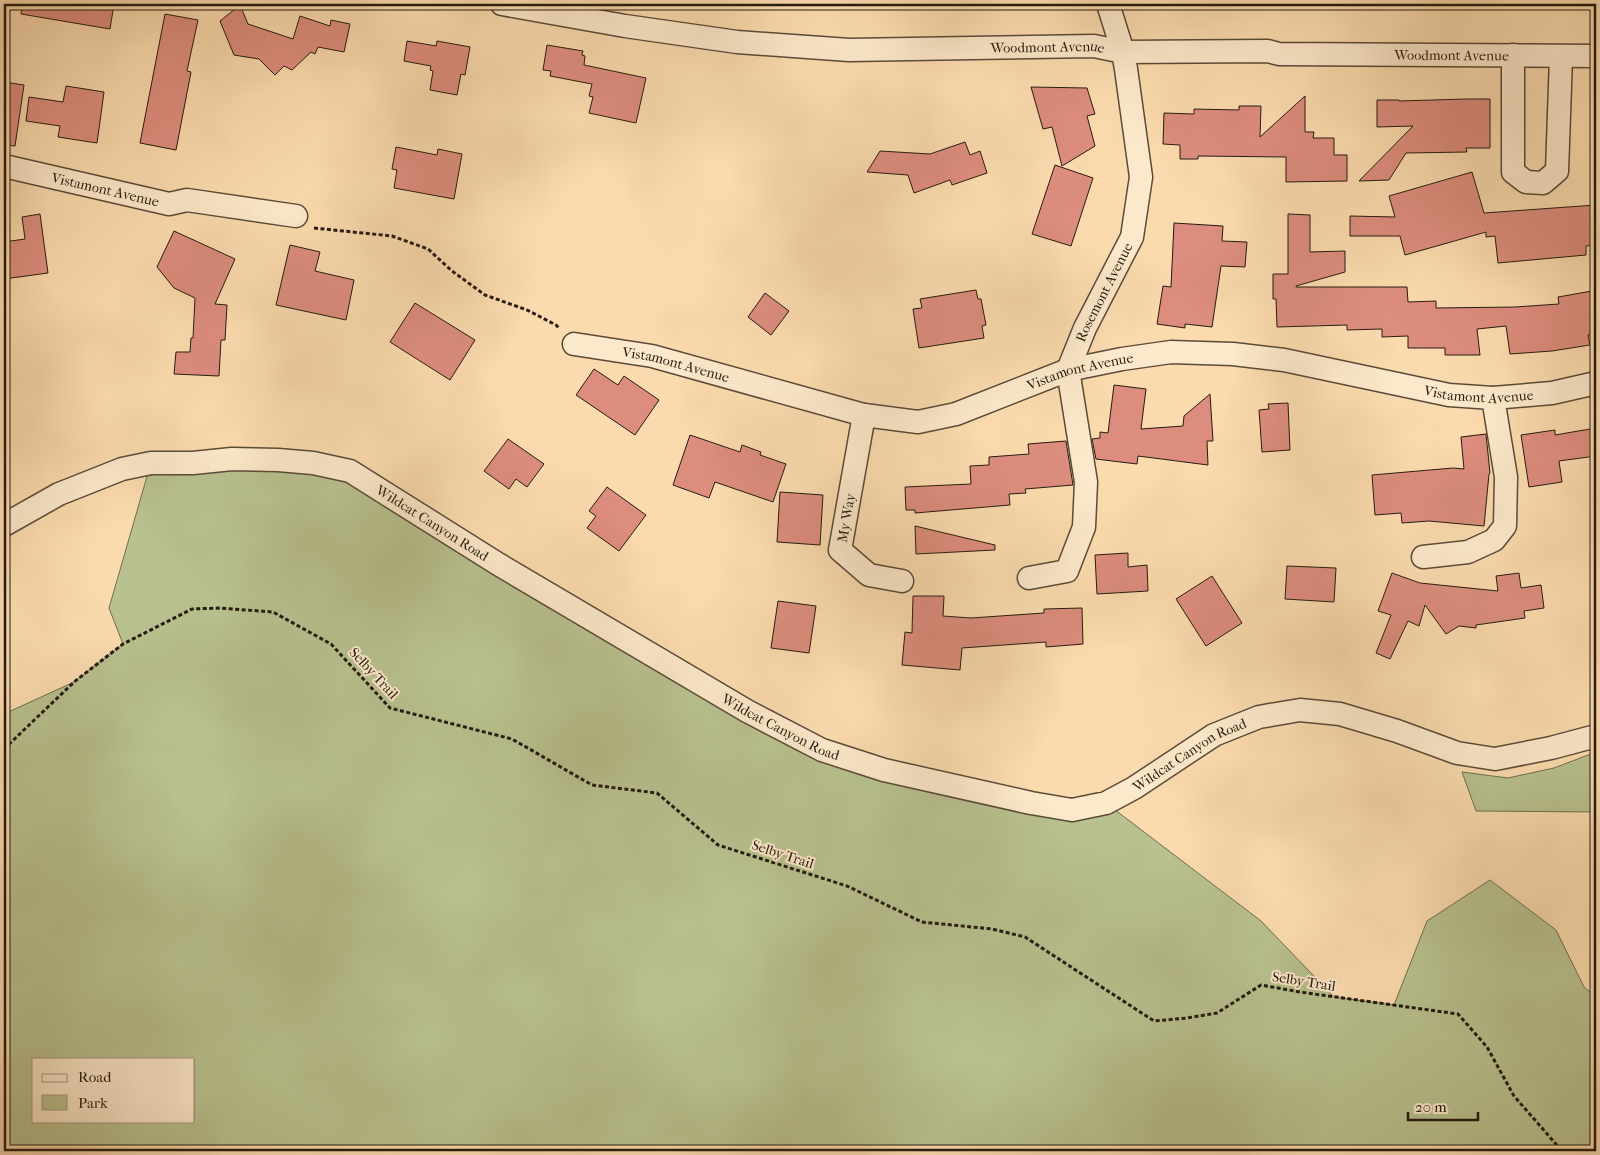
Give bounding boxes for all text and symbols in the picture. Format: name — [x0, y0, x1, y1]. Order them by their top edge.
street label: Woodmont Avenue — [989, 37, 1106, 57]
street label: Woodmont Avenue — [1393, 47, 1509, 64]
street label: Vistamont Avenue — [49, 169, 161, 210]
street label: Rosemont Avenue — [1072, 240, 1137, 344]
street label: Vistamont Avenue — [620, 343, 731, 386]
street label: Vistamont Avenue — [1024, 349, 1134, 395]
street label: Vistamont Avenue — [1422, 382, 1534, 407]
street label: Wildcat Canyon Road — [372, 481, 492, 565]
street label: My Way — [834, 492, 859, 544]
street label: Selby Trail — [346, 644, 402, 703]
street label: Wildcat Canyon Road — [718, 690, 842, 764]
street label: Wildcat Canyon Road — [1129, 715, 1249, 796]
street label: Selby Trail — [750, 836, 816, 873]
street label: Selby Trail — [1271, 968, 1337, 995]
legend — [32, 1058, 195, 1122]
text: Road — [78, 1068, 112, 1086]
scale bar — [1408, 1090, 1478, 1122]
text: Park — [78, 1094, 108, 1112]
text: 20 m — [1415, 1098, 1447, 1116]

